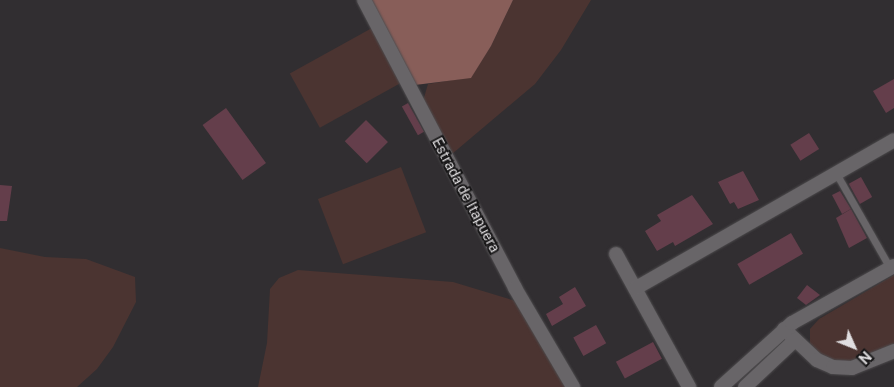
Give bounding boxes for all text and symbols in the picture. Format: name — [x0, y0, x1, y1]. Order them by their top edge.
street label: Estrada de Itapuera — [429, 135, 503, 255]
north arrow — [829, 322, 879, 372]
text: N — [855, 348, 874, 367]

